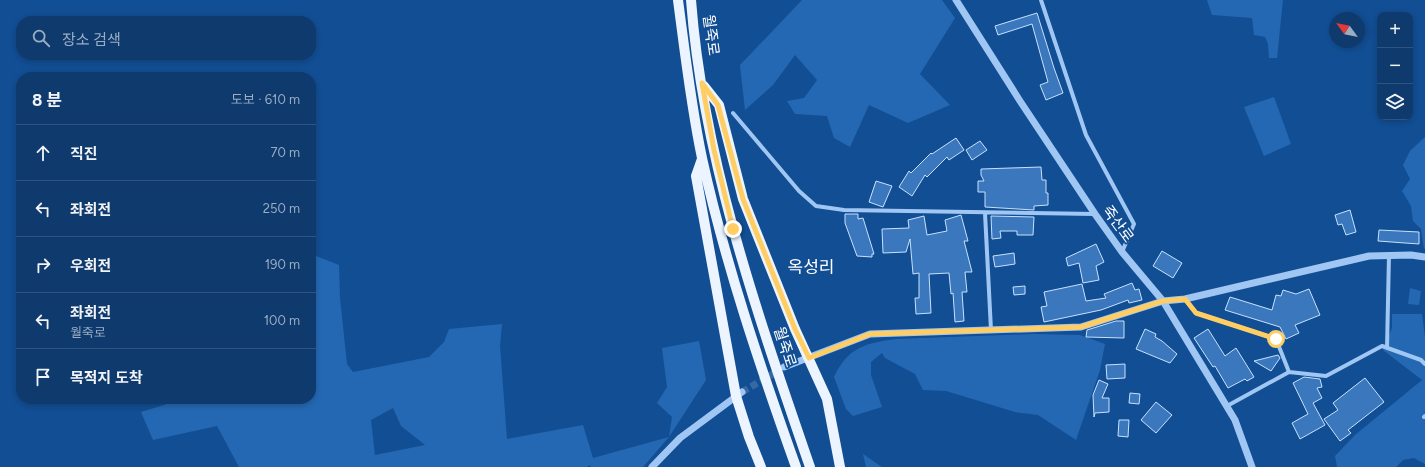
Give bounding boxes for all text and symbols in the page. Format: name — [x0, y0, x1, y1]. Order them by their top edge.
north arrow — [1329, 12, 1365, 48]
map controls — [1377, 12, 1413, 120]
button: + — [1377, 12, 1413, 48]
street label: 월죽로 — [699, 13, 723, 57]
search box — [16, 16, 316, 60]
icon: search — [30, 27, 52, 49]
text: 장소 검색 — [62, 31, 121, 49]
button: − — [1377, 48, 1413, 84]
button: layers — [1377, 84, 1413, 120]
text: 8 분 — [32, 90, 62, 110]
text: 도보 · 610 m — [231, 92, 300, 107]
icon: ahead — [32, 142, 54, 164]
text: 직진 — [70, 145, 98, 163]
text: 70 m — [270, 145, 300, 160]
icon: left — [32, 198, 54, 220]
text: 좌회전 — [70, 201, 111, 219]
text: 250 m — [263, 201, 300, 216]
street label: 죽산로 — [1099, 202, 1137, 246]
route end — [724, 220, 742, 238]
icon: right — [32, 254, 54, 276]
text: 우회전 — [70, 257, 111, 275]
text: 190 m — [265, 257, 300, 272]
district label: 옥성리 — [788, 257, 834, 277]
text: 좌회전 — [70, 304, 111, 322]
icon: left — [32, 310, 54, 332]
text: 100 m — [264, 313, 300, 328]
text: 월죽로 — [70, 325, 106, 340]
street label: 월죽로 — [770, 325, 800, 369]
route start — [1267, 330, 1285, 348]
icon: arrive — [32, 366, 54, 388]
text: 목적지 도착 — [70, 369, 143, 387]

